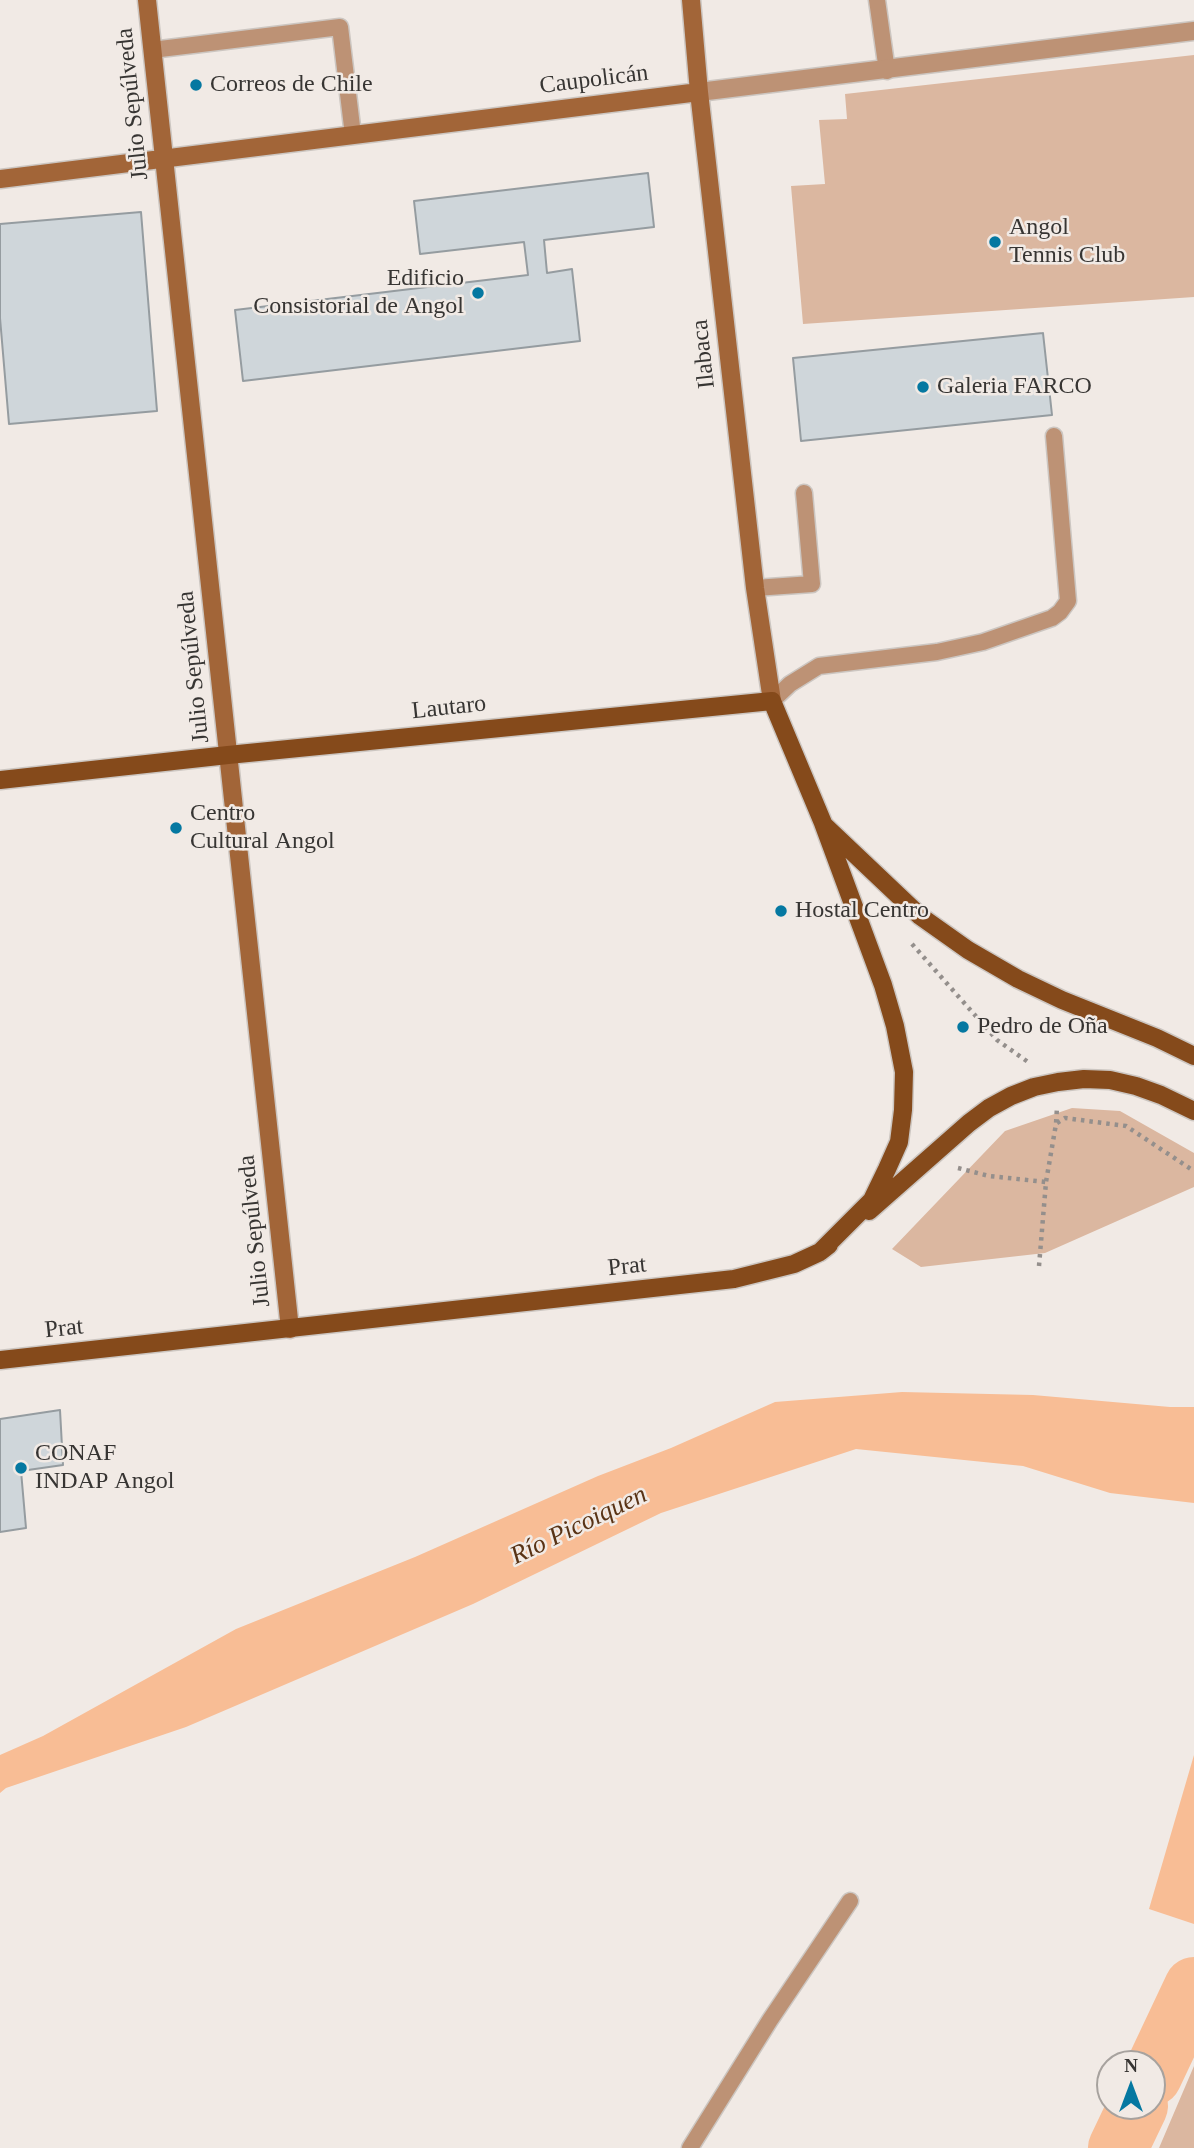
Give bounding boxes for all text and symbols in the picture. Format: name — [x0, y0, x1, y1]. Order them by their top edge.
street label: Julio Sepúlveda — [111, 27, 155, 181]
street label: Caupolicán — [538, 59, 650, 101]
place label: Correos de Chile — [210, 71, 373, 99]
marker: Correos de Chile — [188, 77, 204, 93]
place label: Angol Tennis Club — [1009, 214, 1125, 270]
marker: Angol Tennis Club — [987, 234, 1003, 250]
place label: Edificio Consistorial de Angol — [253, 265, 464, 321]
marker: Edificio Consistorial de Angol — [470, 285, 486, 301]
street label: Ilabaca — [686, 318, 722, 390]
place label: Galeria FARCO — [937, 373, 1092, 401]
marker: Galeria FARCO — [915, 379, 931, 395]
street label: Julio Sepúlveda — [172, 590, 216, 744]
street label: Lautaro — [410, 690, 488, 726]
place label: Centro Cultural Angol — [190, 800, 335, 856]
marker: Centro Cultural Angol — [168, 820, 184, 836]
place label: Hostal Centro — [795, 897, 929, 925]
marker: Hostal Centro — [773, 903, 789, 919]
place label: Pedro de Oña — [977, 1013, 1108, 1041]
marker: Pedro de Oña — [955, 1019, 971, 1035]
street label: Julio Sepúlveda — [233, 1154, 277, 1308]
street label: Prat — [606, 1251, 648, 1283]
street label: Prat — [43, 1313, 85, 1345]
place label: CONAF INDAP Angol — [35, 1440, 174, 1496]
marker: CONAF INDAP Angol — [13, 1460, 29, 1476]
water label: Río Picoiquen — [506, 1480, 652, 1572]
north arrow — [1096, 2050, 1166, 2120]
text: N — [1124, 2055, 1138, 2076]

